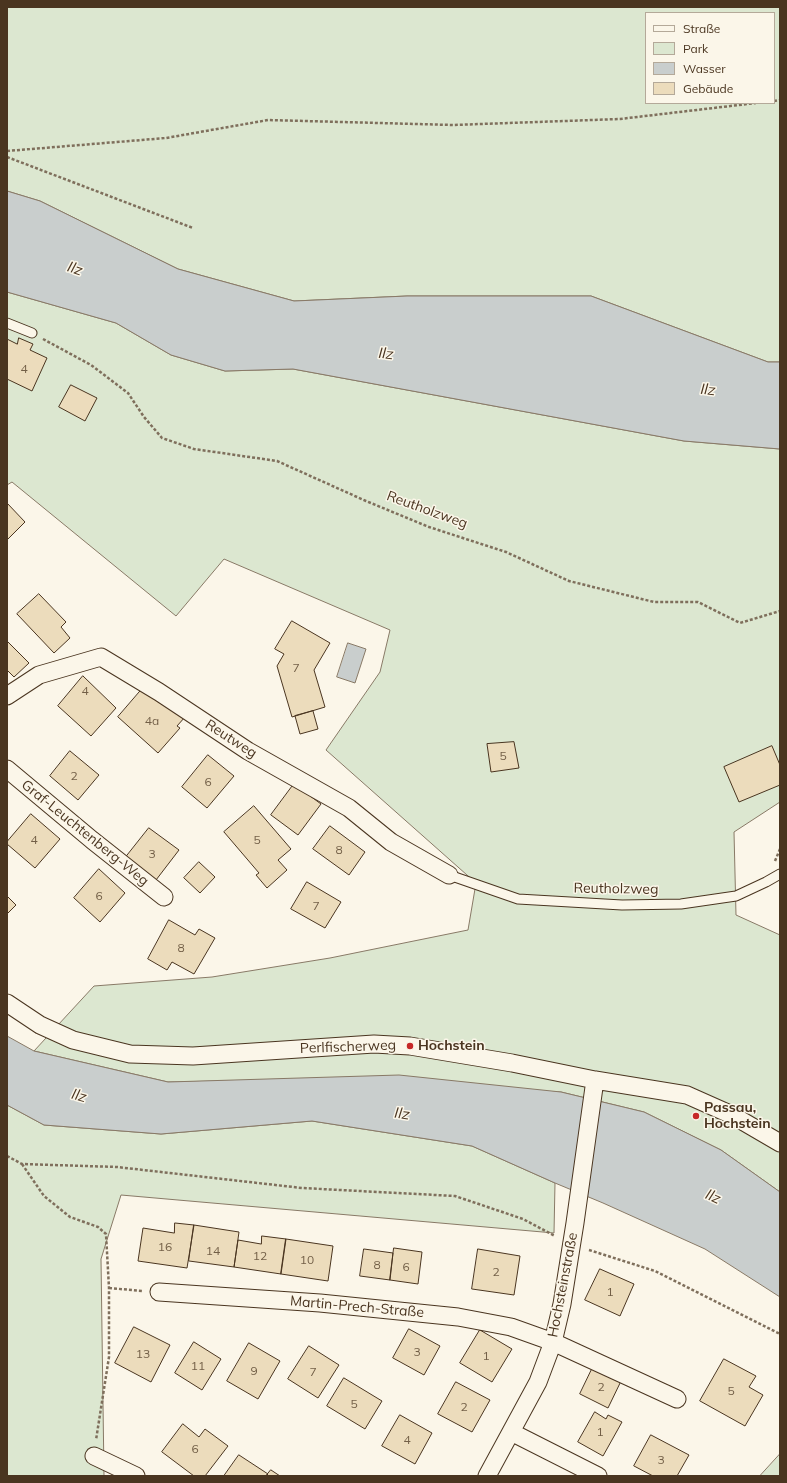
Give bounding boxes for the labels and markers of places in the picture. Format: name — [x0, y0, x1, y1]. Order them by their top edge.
place label: Hochstein — [418, 1038, 485, 1054]
marker: Hochstein — [405, 1041, 415, 1051]
place label: Passau, Hochstein — [704, 1100, 771, 1132]
marker: Passau, Hochstein — [691, 1111, 701, 1121]

